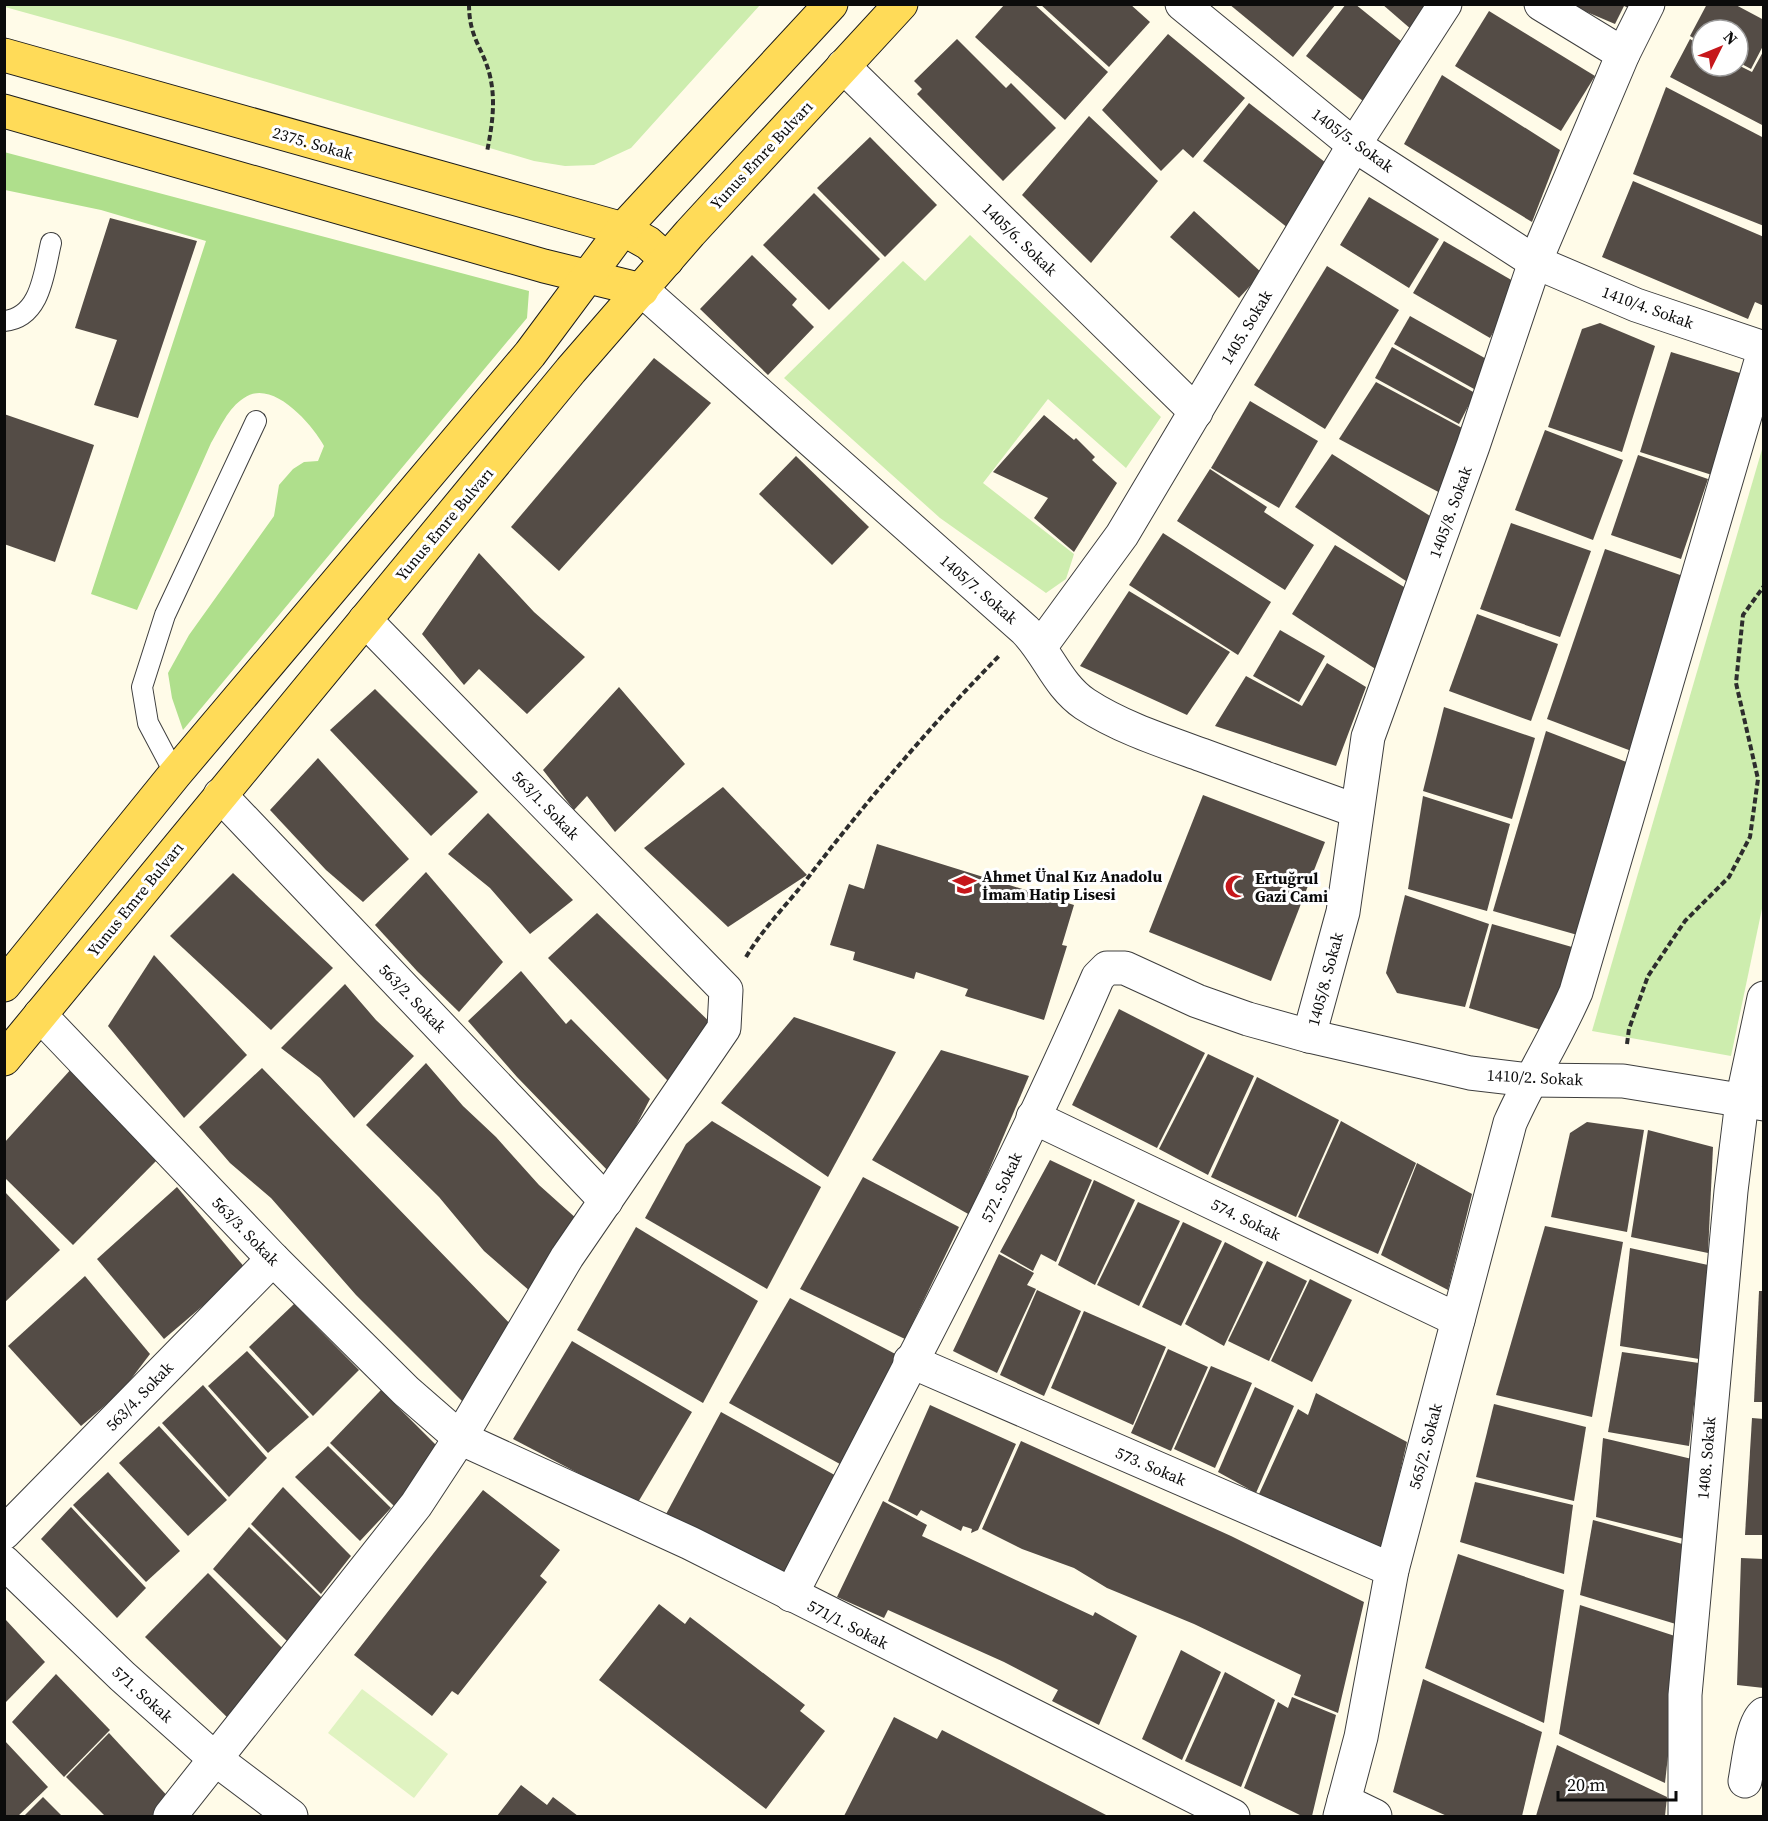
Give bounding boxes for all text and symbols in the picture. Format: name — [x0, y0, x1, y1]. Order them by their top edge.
north arrow — [1690, 18, 1750, 78]
text: N — [1719, 26, 1743, 50]
street label: Yunus Emre Bulvarı — [705, 96, 817, 214]
street label: 1405/5. Sokak — [1308, 103, 1399, 177]
street label: 2375. Sokak — [270, 121, 356, 165]
street label: 1405/6. Sokak — [978, 198, 1062, 281]
street label: 1410/4. Sokak — [1599, 280, 1697, 334]
street label: 1405. Sokak — [1215, 286, 1277, 368]
street label: Yunus Emre Bulvarı — [390, 463, 498, 585]
street label: 1405/8. Sokak — [1423, 463, 1477, 561]
street label: 1405/7. Sokak — [935, 549, 1023, 629]
street label: 563/1. Sokak — [507, 766, 585, 845]
street label: Yunus Emre Bulvarı — [82, 837, 188, 961]
place label: Ahmet Ünal Kız Anadolu İmam Hatip Lisesi — [982, 865, 1162, 905]
place label: Ertuğrul Gazi Cami — [1255, 867, 1328, 907]
school or university icon: Ahmet Ünal Kız Anadolu İmam Hatip Lisesi — [951, 872, 977, 898]
mosque icon: Ertuğrul Gazi Cami — [1224, 874, 1250, 900]
street label: 1405/8. Sokak — [1302, 929, 1348, 1028]
street label: 563/2. Sokak — [374, 959, 452, 1038]
street label: 1410/2. Sokak — [1486, 1063, 1584, 1091]
street label: 572. Sokak — [975, 1148, 1027, 1226]
street label: 563/3. Sokak — [207, 1192, 285, 1271]
street label: 574. Sokak — [1207, 1193, 1285, 1245]
street label: 563/4. Sokak — [100, 1356, 178, 1435]
street label: 565/2. Sokak — [1403, 1400, 1447, 1491]
street label: 1408. Sokak — [1691, 1415, 1721, 1500]
street label: 573. Sokak — [1112, 1441, 1190, 1491]
street label: 571/1. Sokak — [804, 1594, 893, 1654]
street label: 571. Sokak — [108, 1661, 178, 1727]
scale bar — [1558, 1764, 1676, 1802]
text: 20 m — [1567, 1772, 1605, 1797]

